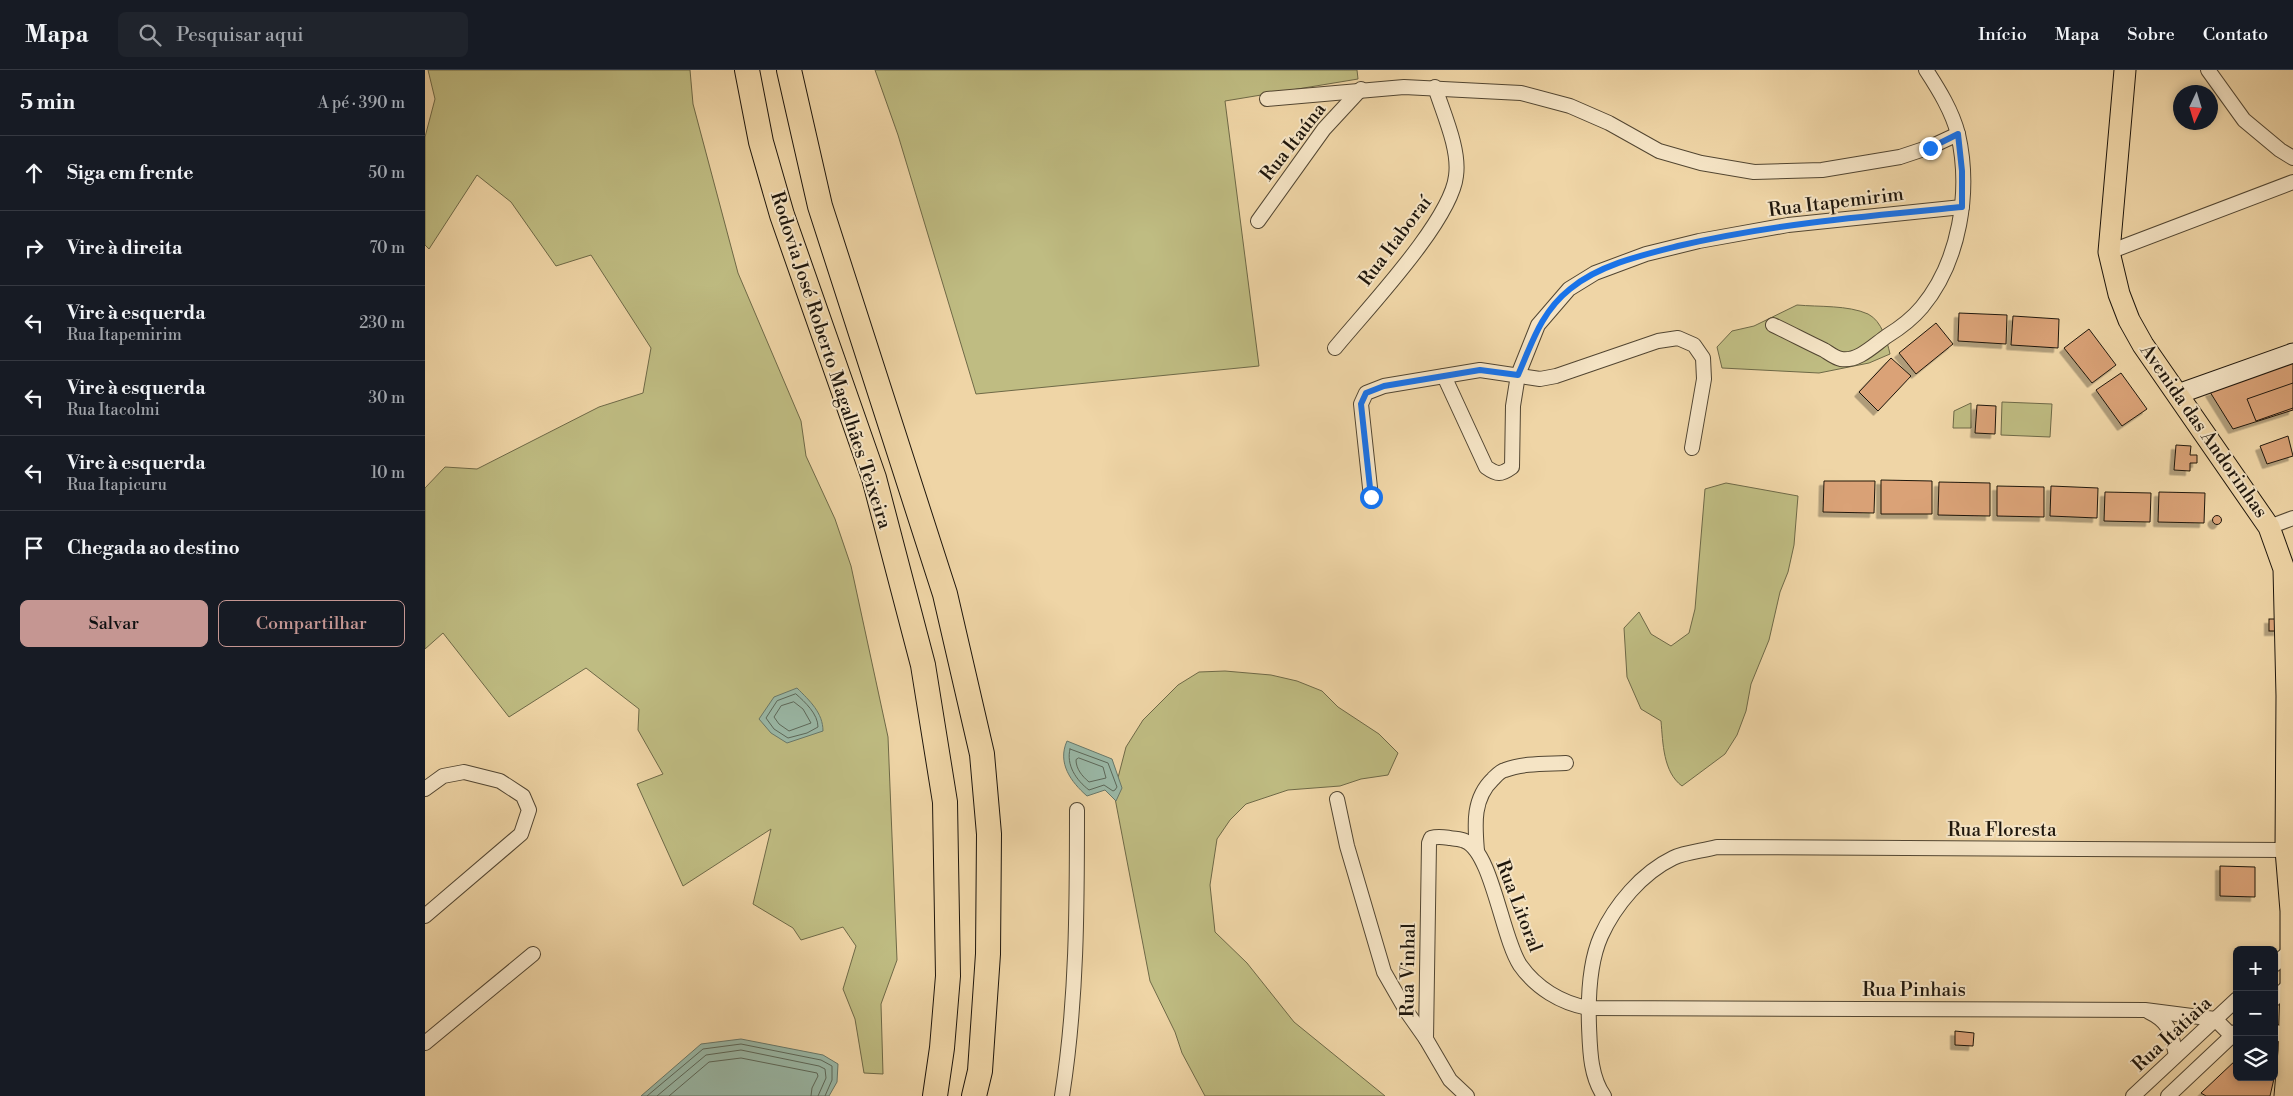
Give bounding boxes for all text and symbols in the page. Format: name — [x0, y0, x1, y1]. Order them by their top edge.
search box — [118, 12, 468, 57]
text: Mapa — [25, 20, 88, 50]
icon: search — [136, 21, 164, 49]
text: Pesquisar aqui — [176, 23, 304, 47]
text: Início — [1978, 23, 2027, 46]
text: Mapa — [2055, 23, 2099, 46]
text: Sobre — [2127, 23, 2175, 46]
text: Contato — [2203, 23, 2268, 46]
north arrow — [2173, 85, 2218, 130]
text: 5 min — [20, 90, 75, 116]
text: A pé · 390 m — [318, 93, 405, 113]
street label: Rua Itaúna — [1255, 98, 1331, 186]
route end — [1919, 137, 1942, 160]
icon: ahead — [20, 159, 48, 187]
text: Siga em frente — [67, 161, 194, 185]
text: 50 m — [368, 163, 405, 183]
street label: Rua Itapemirim — [1767, 182, 1905, 222]
street label: Rodovia José Roberto Magalhães Teixeira — [765, 188, 897, 532]
street label: Rua Itaboraí — [1353, 191, 1437, 291]
icon: right — [20, 234, 48, 262]
text: Vire à direita — [67, 236, 182, 260]
text: 70 m — [369, 238, 405, 258]
text: Vire à esquerda — [67, 301, 206, 325]
icon: left — [20, 309, 48, 337]
text: 230 m — [359, 313, 405, 333]
text: Rua Itapemirim — [67, 325, 182, 345]
street label: Avenida das Andorinhas — [2134, 339, 2273, 523]
text: Vire à esquerda — [67, 376, 206, 400]
icon: left — [20, 384, 48, 412]
text: 30 m — [368, 388, 405, 408]
text: Rua Itacolmi — [67, 400, 160, 420]
text: Vire à esquerda — [67, 451, 206, 475]
icon: left — [20, 459, 48, 487]
text: 10 m — [371, 463, 405, 483]
text: Rua Itapicuru — [67, 475, 167, 495]
route start — [1360, 486, 1383, 509]
icon: arrive — [20, 534, 48, 562]
text: Chegada ao destino — [67, 536, 240, 560]
button: Salvar — [20, 600, 208, 647]
button: Compartilhar — [218, 600, 405, 647]
street label: Rua Floresta — [1947, 818, 2057, 842]
street label: Rua Litoral — [1490, 857, 1548, 956]
street label: Rua Vinhal — [1395, 922, 1421, 1017]
map controls — [2233, 946, 2278, 1081]
button: + — [2233, 946, 2278, 991]
street label: Rua Pinhais — [1862, 978, 1966, 1002]
street label: Rua Itatiaia — [2127, 991, 2217, 1077]
button: − — [2233, 991, 2278, 1036]
button: layers — [2233, 1036, 2278, 1081]

